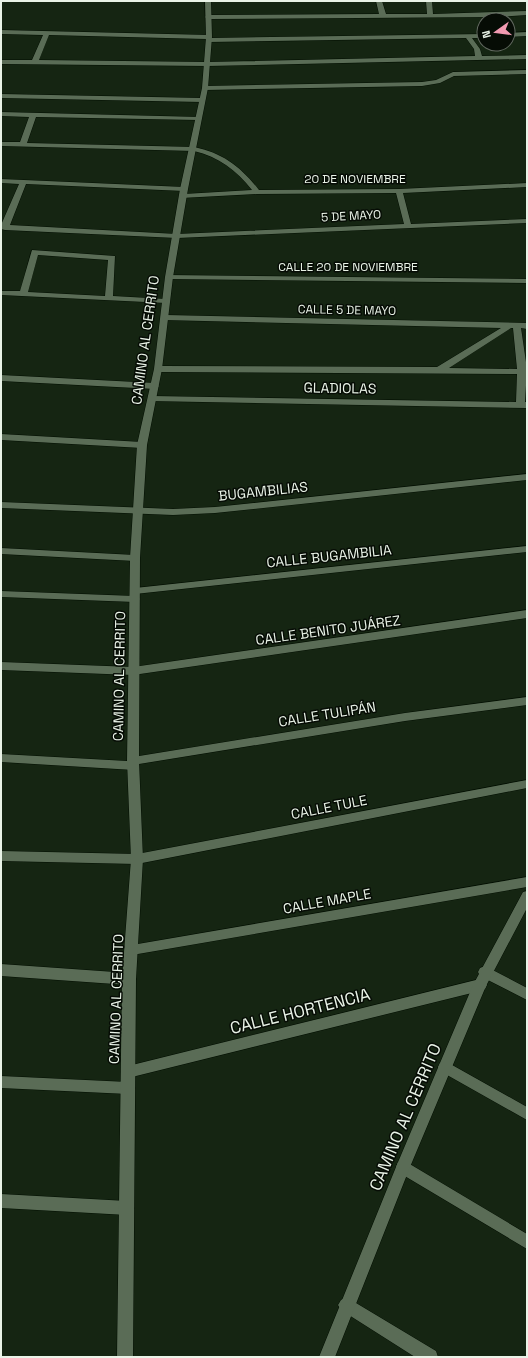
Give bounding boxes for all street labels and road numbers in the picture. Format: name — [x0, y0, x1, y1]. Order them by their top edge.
street label: 20 DE NOVIEMBRE — [304, 171, 406, 187]
street label: 5 DE MAYO — [321, 206, 381, 226]
street label: CALLE 20 DE NOVIEMBRE — [278, 259, 418, 275]
street label: CAMINO AL CERRITO — [127, 274, 163, 406]
street label: CALLE 5 DE MAYO — [298, 301, 396, 319]
street label: GLADIOLAS — [303, 378, 377, 398]
street label: BUGAMBILIAS — [217, 477, 309, 505]
street label: CALLE BUGAMBILIA — [266, 540, 393, 572]
street label: CAMINO AL CERRITO — [109, 611, 129, 741]
street label: CALLE BENITO JUÁREZ — [254, 611, 402, 649]
street label: CALLE TULIPÁN — [277, 697, 377, 731]
street label: CALLE TULE — [289, 791, 369, 823]
street label: CALLE MAPLE — [281, 884, 373, 918]
street label: CAMINO AL CERRITO — [105, 934, 127, 1064]
street label: CALLE HORTENCIA — [228, 983, 373, 1039]
street label: CAMINO AL CERRITO — [364, 1040, 446, 1194]

